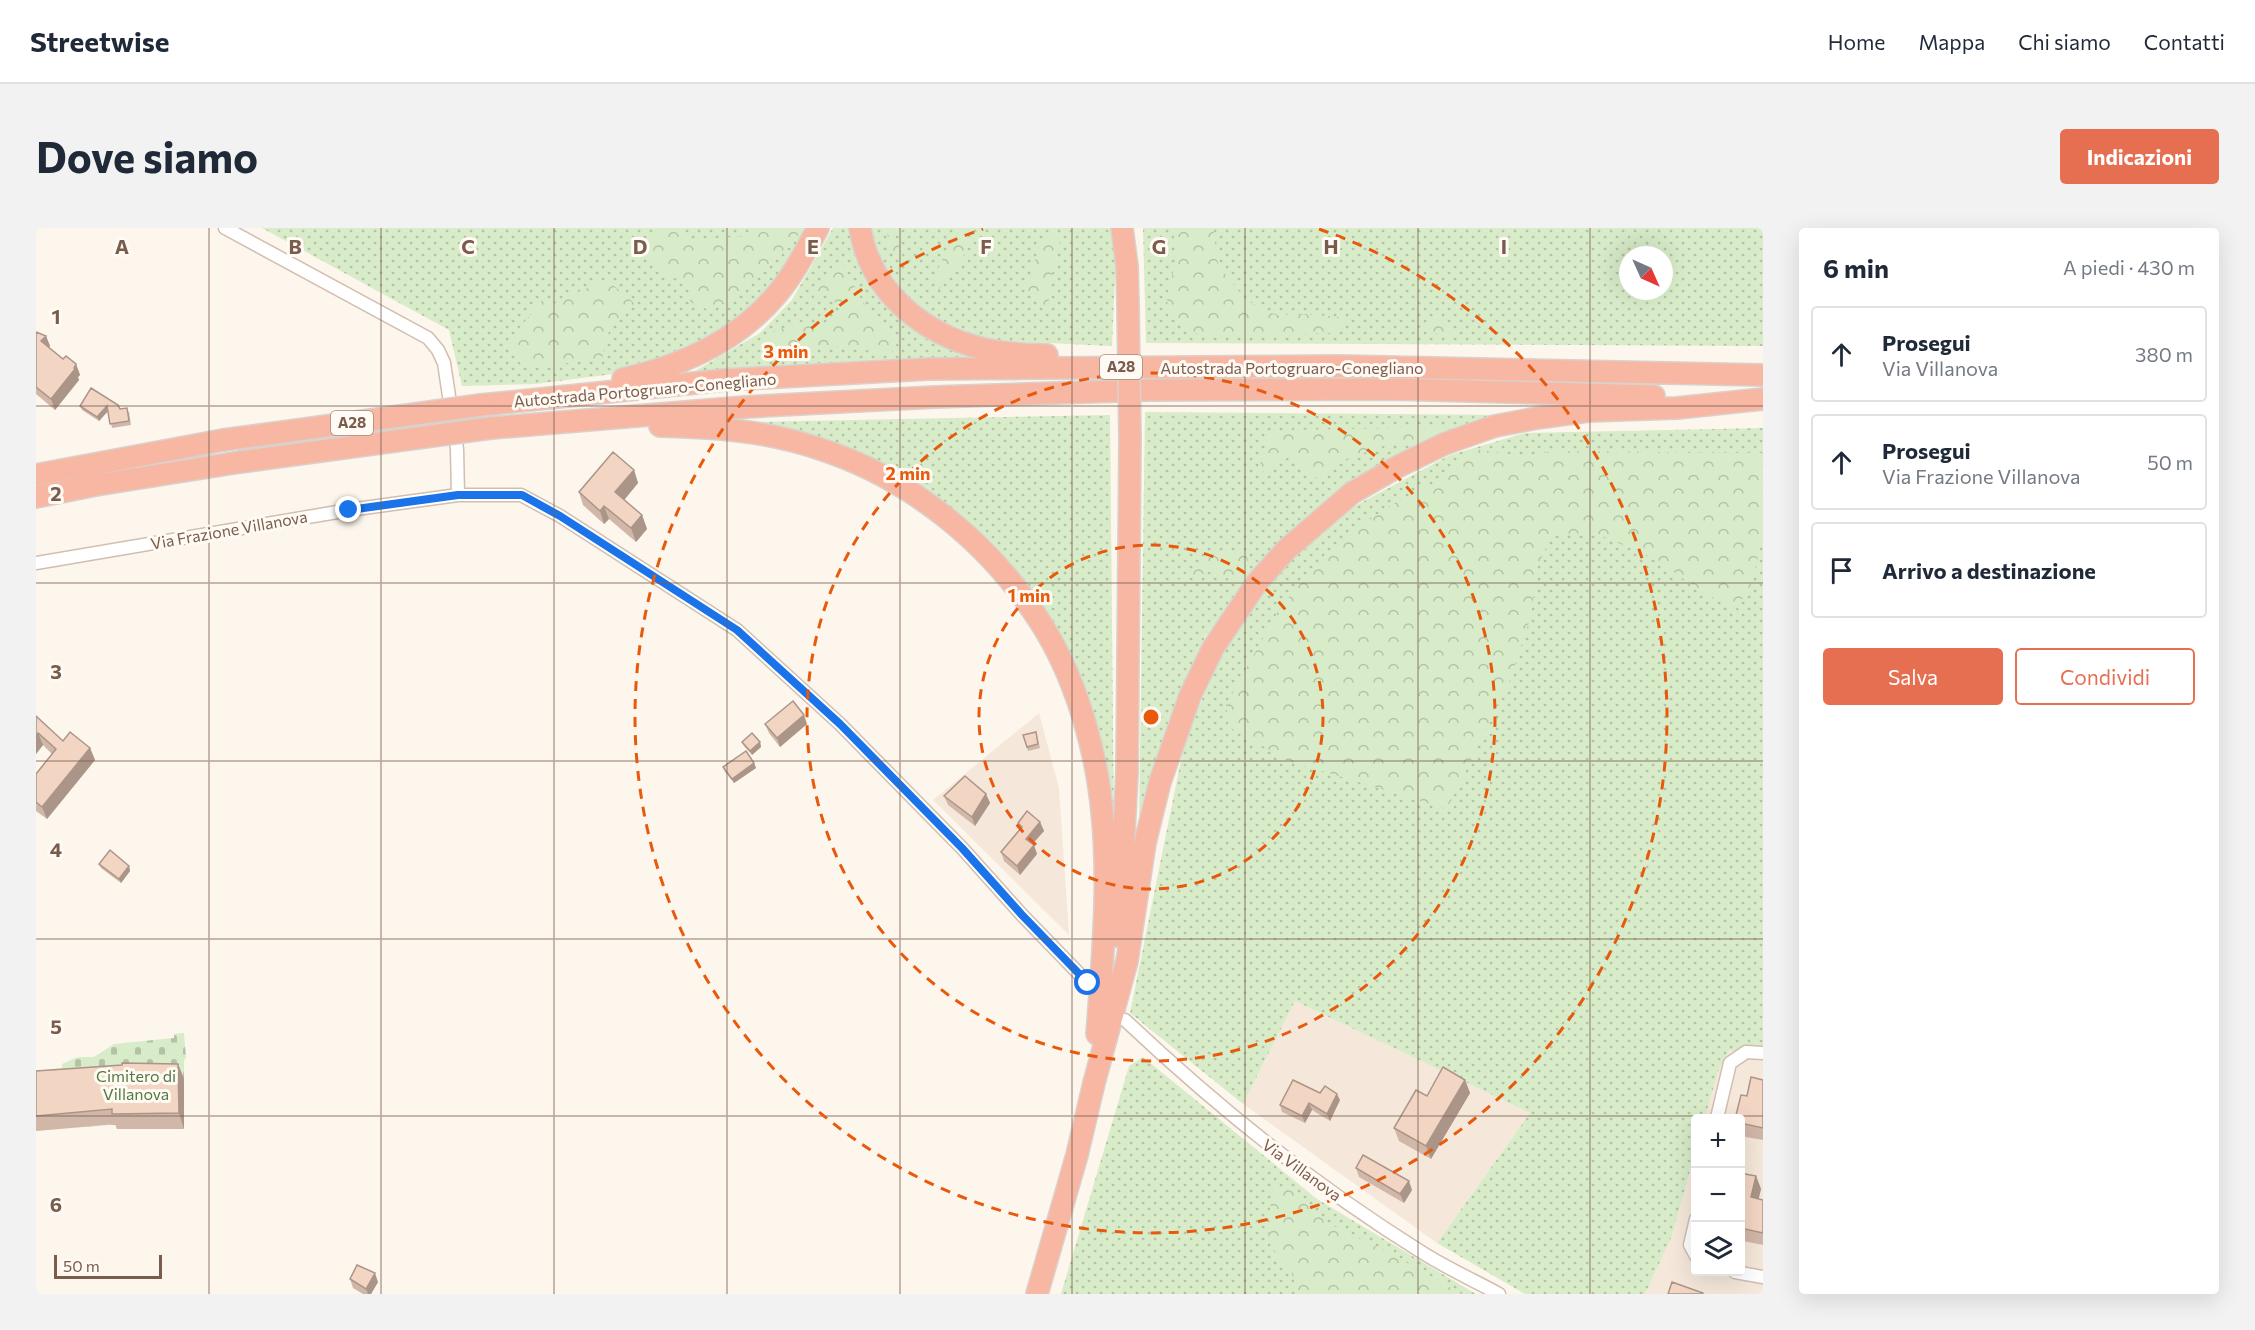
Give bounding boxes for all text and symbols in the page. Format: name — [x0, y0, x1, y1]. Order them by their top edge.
text: Streetwise — [30, 24, 170, 58]
text: Home — [1828, 29, 1885, 54]
text: Mappa — [1918, 29, 1985, 54]
text: Chi siamo — [2018, 29, 2111, 54]
text: Contatti — [2144, 29, 2225, 54]
button: Indicazioni — [2060, 129, 2219, 184]
text: Dove siamo — [36, 130, 258, 182]
text: A — [115, 234, 129, 258]
text: B — [288, 234, 302, 258]
text: C — [461, 234, 475, 258]
text: D — [633, 234, 647, 258]
text: E — [807, 234, 819, 258]
text: F — [980, 234, 992, 258]
text: G — [1152, 234, 1166, 258]
text: H — [1324, 234, 1339, 258]
text: I — [1501, 234, 1507, 258]
north arrow — [1619, 246, 1673, 300]
text: 6 min — [1823, 252, 1889, 283]
text: A piedi · 430 m — [2063, 255, 2195, 279]
text: 1 — [51, 304, 61, 328]
text: Prosegui — [1882, 329, 1971, 356]
icon: ahead — [1825, 338, 1858, 371]
text: 3 min — [763, 340, 809, 362]
text: 380 m — [2135, 342, 2193, 366]
road number: A28 — [1100, 355, 1142, 379]
text: Via Villanova — [1882, 356, 1998, 380]
street label: Autostrada Portogruaro-Conegliano — [1160, 358, 1424, 377]
street label: Autostrada Portogruaro-Conegliano — [513, 369, 777, 410]
road number: A28 — [331, 411, 373, 435]
text: Prosegui — [1882, 437, 1971, 464]
icon: ahead — [1825, 446, 1858, 479]
text: 50 m — [2147, 450, 2193, 474]
text: 2 min — [886, 462, 930, 484]
text: Via Frazione Villanova — [1882, 464, 2081, 488]
text: 2 — [50, 481, 62, 505]
route end — [335, 496, 361, 522]
street label: Via Frazione Villanova — [149, 506, 309, 553]
icon: arrive — [1825, 554, 1858, 587]
text: Arrivo a destinazione — [1882, 557, 2096, 584]
text: 1 min — [1008, 584, 1050, 606]
button: Salva — [1823, 648, 2003, 705]
button: Condividi — [2015, 648, 2195, 705]
text: 3 — [50, 659, 62, 683]
centre of rings — [1141, 707, 1161, 727]
text: 4 — [50, 837, 62, 861]
route start — [1074, 969, 1100, 995]
text: 5 — [50, 1014, 62, 1038]
park label: Cimitero di Villanova — [96, 1066, 176, 1103]
map controls — [1691, 1114, 1745, 1276]
button: + — [1691, 1114, 1745, 1168]
street label: Via Villanova — [1259, 1135, 1345, 1205]
button: − — [1691, 1168, 1745, 1222]
text: 6 — [50, 1192, 62, 1216]
button: layers — [1691, 1222, 1745, 1276]
scale bar — [54, 1252, 162, 1280]
text: 50 m — [63, 1256, 100, 1275]

